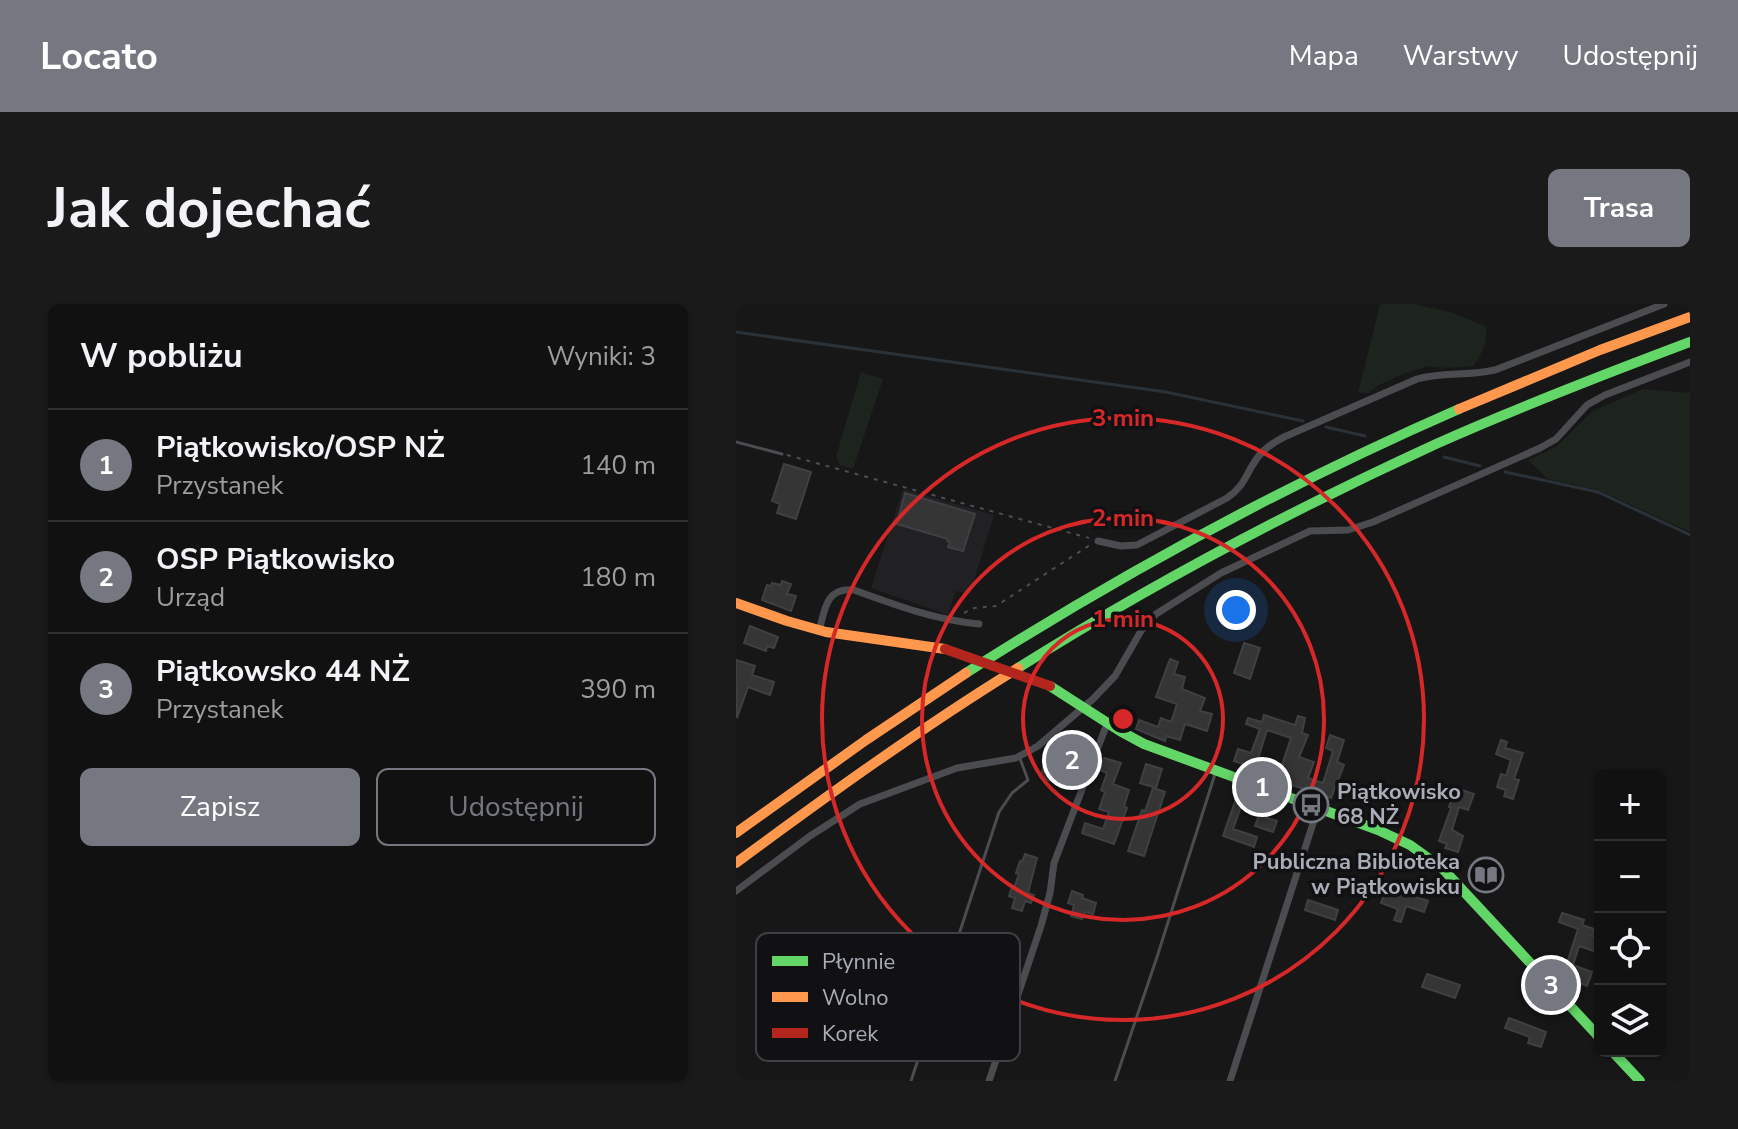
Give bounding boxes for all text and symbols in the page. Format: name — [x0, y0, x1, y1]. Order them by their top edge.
text: Locato — [40, 31, 158, 82]
text: Mapa — [1289, 37, 1359, 75]
text: Warstwy — [1403, 37, 1519, 75]
text: Udostępnij — [1563, 37, 1698, 75]
button: Trasa — [1548, 169, 1690, 247]
text: Jak dojechać — [48, 170, 371, 247]
text: W pobliżu — [80, 333, 243, 379]
text: Wyniki: 3 — [547, 339, 656, 374]
text: 3 min — [1092, 402, 1154, 434]
text: Piątkowisko/OSP NŻ — [156, 427, 445, 468]
text: 1 — [98, 448, 114, 483]
text: 140 m — [580, 448, 656, 483]
text: Przystanek — [156, 468, 283, 503]
text: 2 min — [1092, 502, 1154, 534]
text: OSP Piątkowisko — [156, 539, 395, 580]
text: 2 — [98, 560, 114, 595]
text: 180 m — [580, 560, 656, 595]
text: Urząd — [156, 580, 225, 615]
your location — [1216, 590, 1256, 630]
text: 1 min — [1092, 603, 1154, 635]
text: Piątkowsko 44 NŻ — [156, 651, 410, 692]
text: 3 — [98, 672, 114, 707]
text: 390 m — [580, 672, 656, 707]
text: Przystanek — [156, 692, 283, 727]
centre of rings — [1109, 705, 1137, 733]
pin: 2 — [1046, 730, 1098, 790]
pin: 1 — [1236, 757, 1288, 817]
button: Zapisz — [80, 768, 360, 846]
button: Udostępnij — [376, 768, 656, 846]
map controls — [1594, 769, 1666, 1057]
button: + — [1594, 769, 1666, 841]
place label: Piątkowisko 68 NŻ — [1337, 777, 1461, 832]
bus stop icon: Piątkowisko 68 NŻ — [1292, 786, 1330, 824]
button: − — [1594, 841, 1666, 913]
place label: Publiczna Biblioteka w Piątkowisku — [1252, 847, 1460, 902]
library icon: Publiczna Biblioteka w Piątkowisku — [1467, 856, 1505, 894]
button: locate — [1594, 913, 1666, 985]
legend — [756, 933, 1020, 1061]
text: Płynnie — [822, 947, 895, 977]
pin: 3 — [1525, 955, 1577, 1015]
text: Wolno — [822, 983, 888, 1013]
button: layers — [1594, 985, 1666, 1057]
text: Korek — [822, 1019, 879, 1049]

